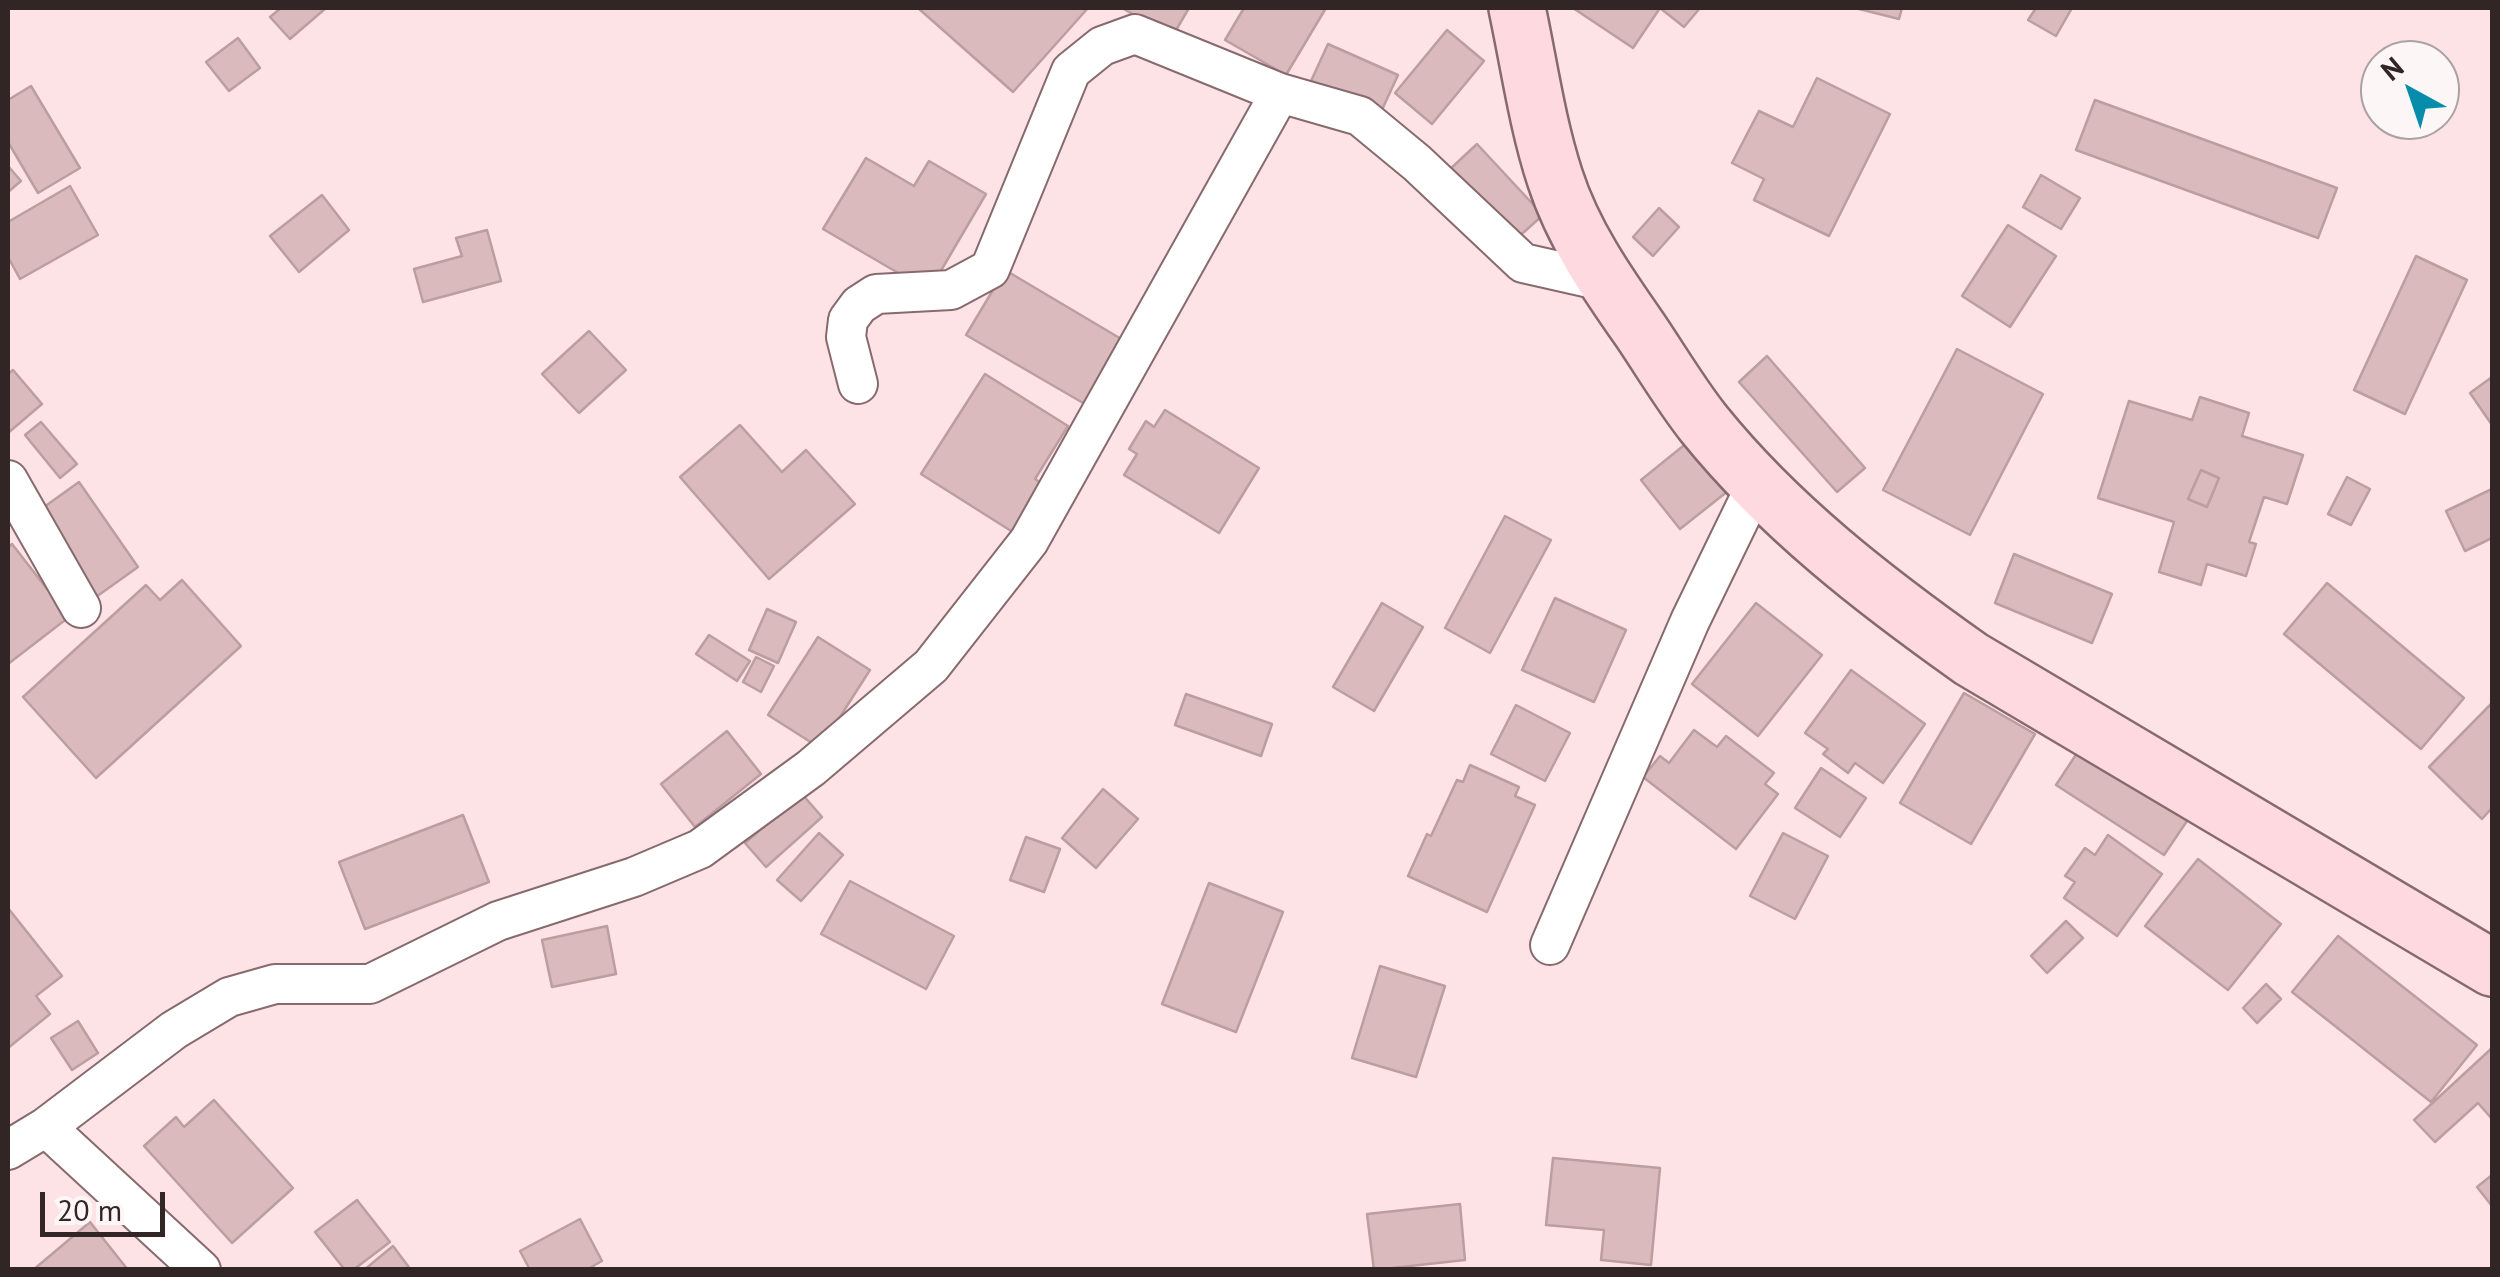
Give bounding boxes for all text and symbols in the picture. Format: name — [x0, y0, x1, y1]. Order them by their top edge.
north arrow — [2360, 40, 2460, 140]
text: N — [2373, 48, 2411, 88]
scale bar — [45, 1172, 170, 1234]
text: 20 m — [57, 1190, 122, 1229]

